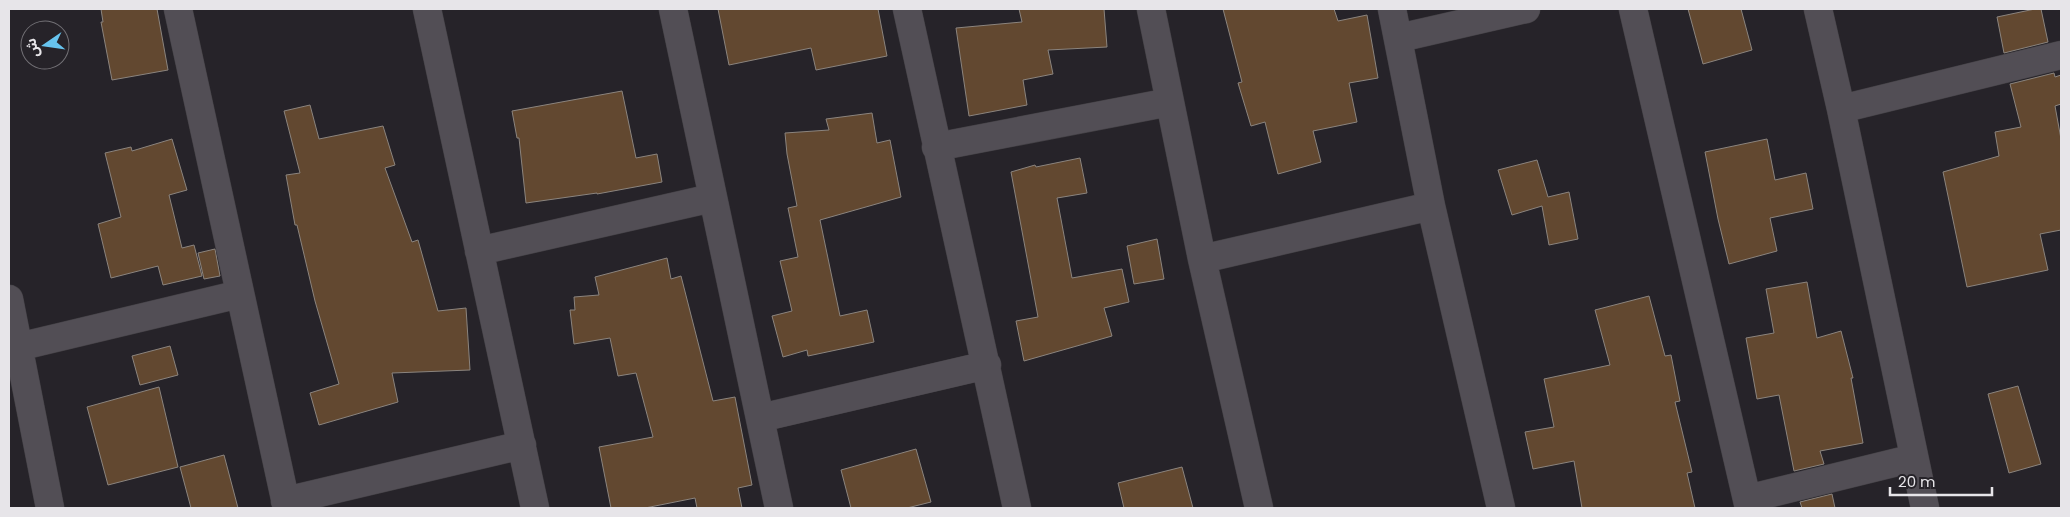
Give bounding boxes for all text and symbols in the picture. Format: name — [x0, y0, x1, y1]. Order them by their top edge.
north arrow — [20, 20, 70, 70]
text: ش — [20, 36, 44, 60]
scale bar — [1890, 464, 1992, 496]
text: 20 m — [1898, 471, 1936, 492]

